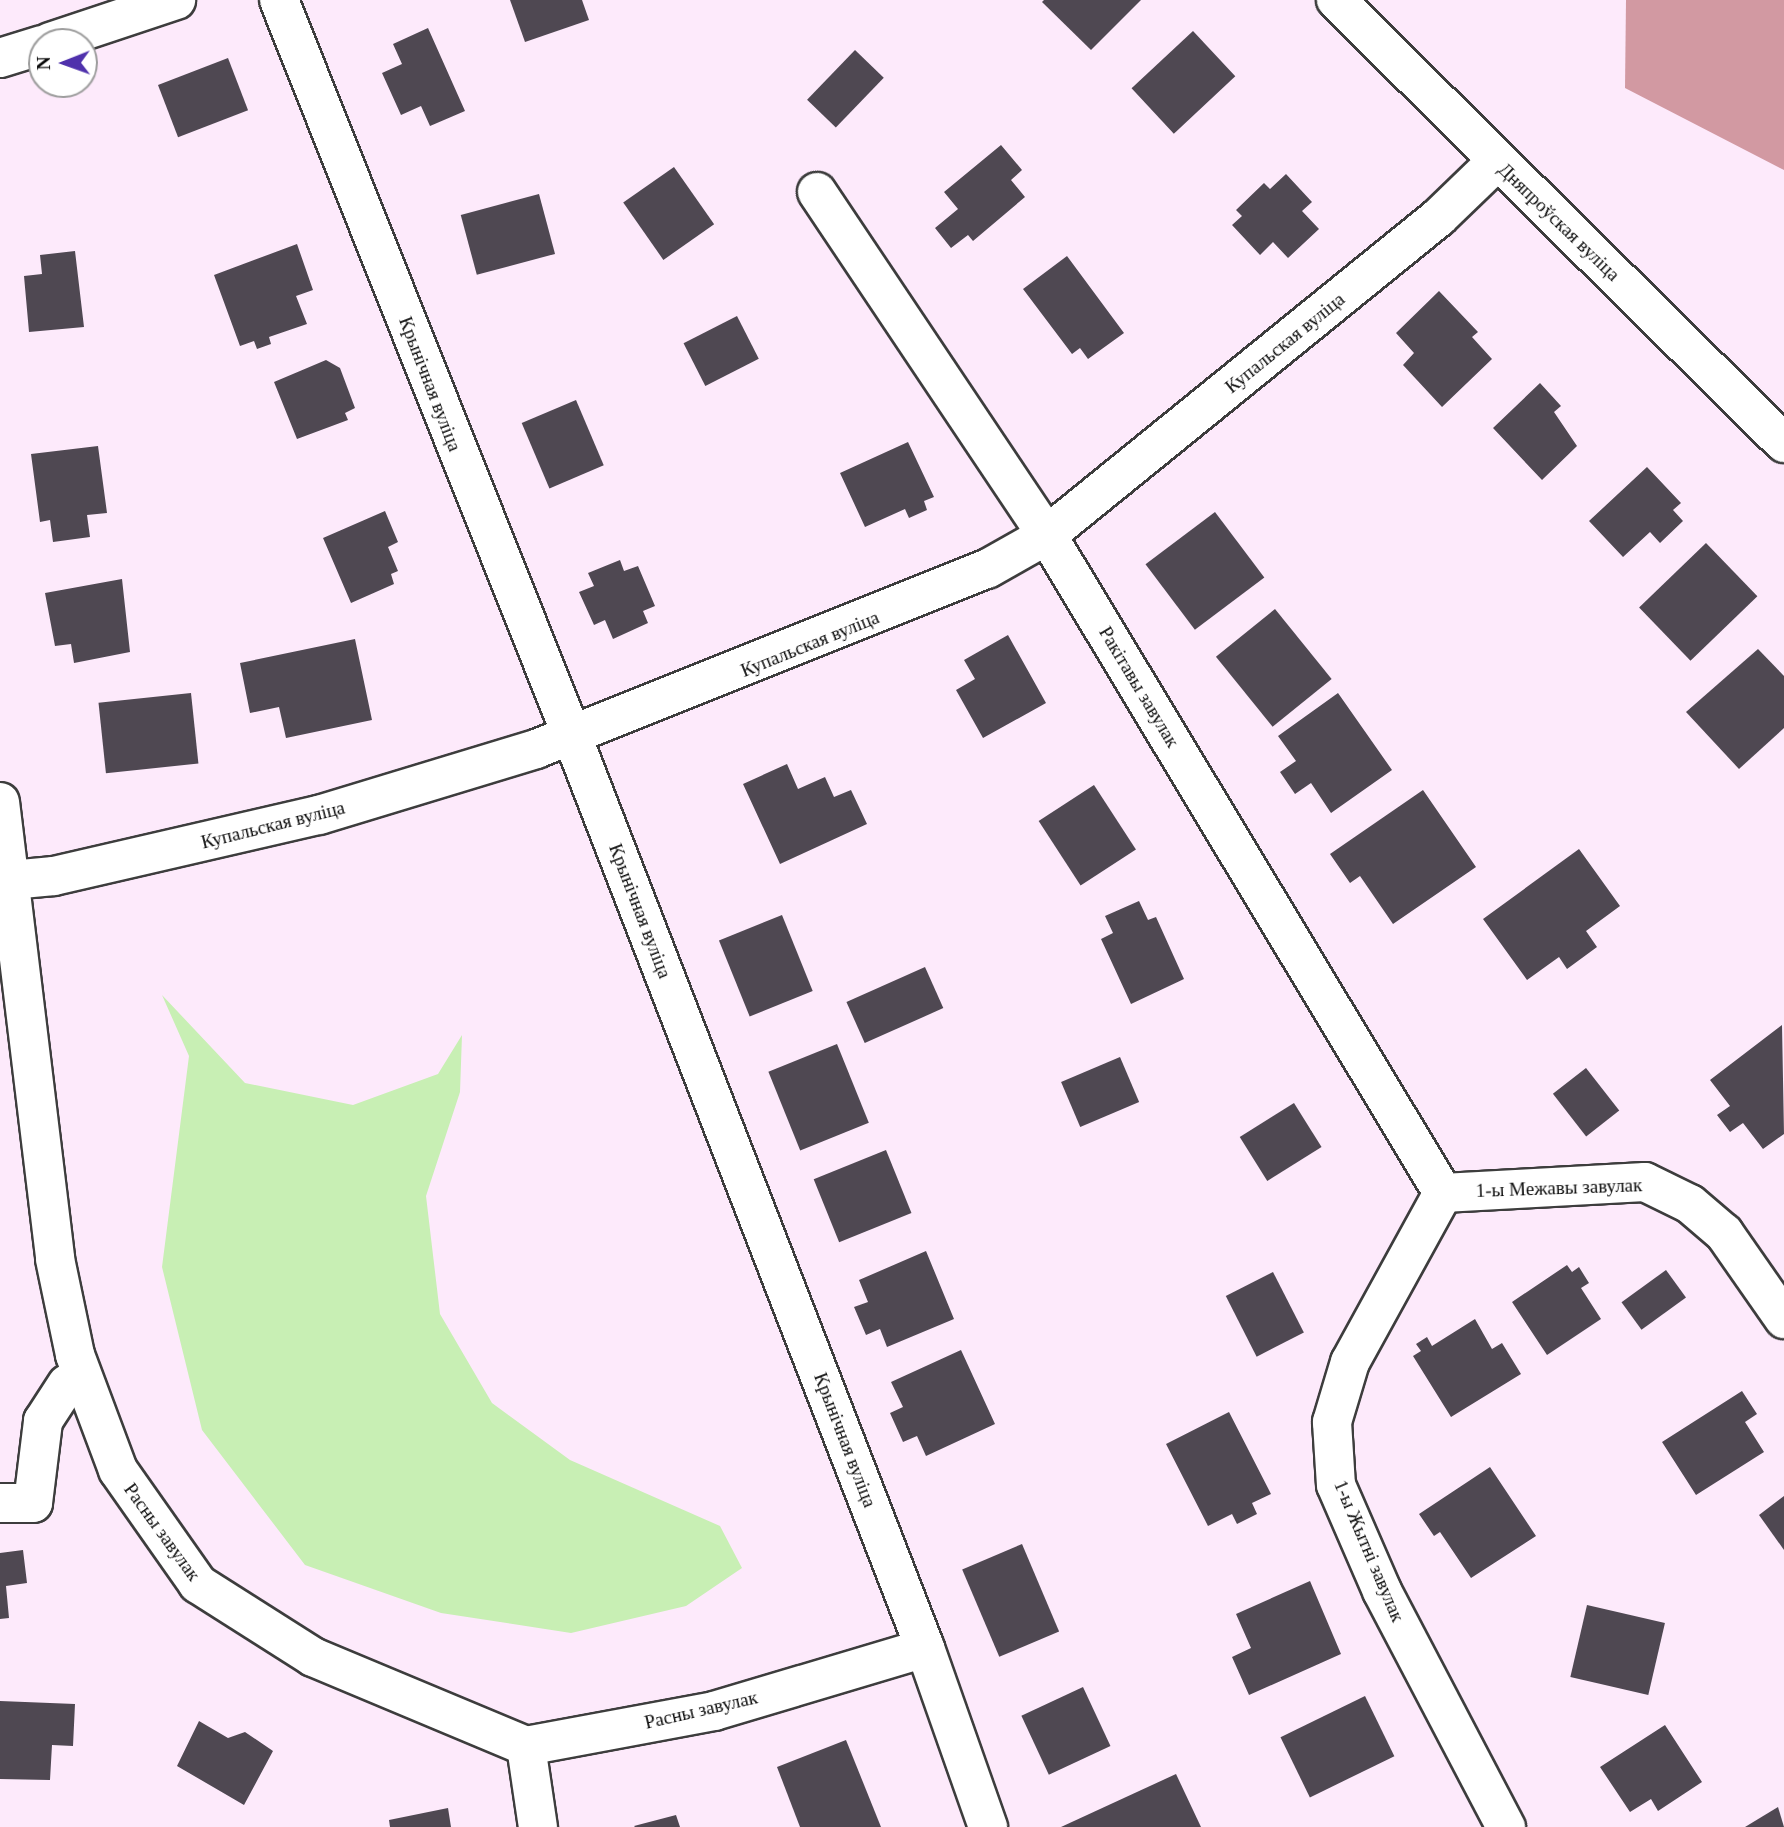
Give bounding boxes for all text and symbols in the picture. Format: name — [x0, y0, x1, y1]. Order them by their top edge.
north arrow — [28, 28, 98, 98]
text: N — [33, 56, 54, 70]
street label: Дняпроўская вуліца — [1493, 158, 1625, 286]
street label: Купальская вуліца — [1221, 288, 1349, 398]
street label: Крынічная вуліца — [394, 313, 466, 455]
street label: Купальская вуліца — [737, 606, 883, 682]
street label: Ракітавы завулак — [1094, 622, 1184, 752]
street label: Купальская вуліца — [199, 796, 347, 854]
street label: Крынічная вуліца — [604, 840, 676, 982]
street label: 1-ы Межавы завулак — [1475, 1174, 1643, 1202]
street label: Крынічная вуліца — [809, 1369, 881, 1511]
street label: 1-ы Жытні завулак — [1329, 1477, 1409, 1625]
street label: Расны завулак — [119, 1479, 205, 1585]
street label: Расны завулак — [642, 1686, 760, 1734]

